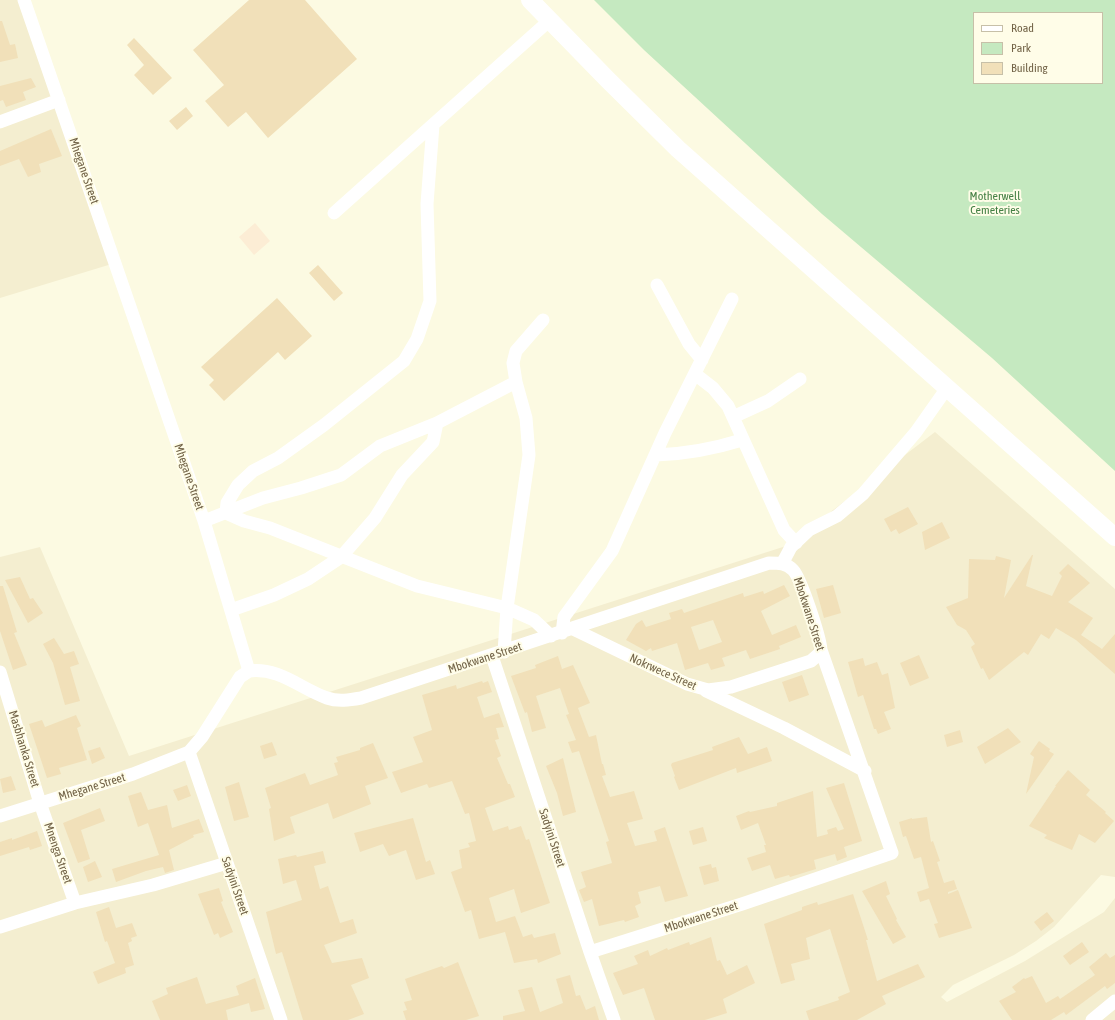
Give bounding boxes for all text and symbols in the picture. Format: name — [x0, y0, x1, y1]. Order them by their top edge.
legend — [973, 12, 1103, 84]
text: Road — [1011, 21, 1034, 35]
text: Park — [1011, 41, 1031, 55]
text: Building — [1011, 61, 1048, 75]
street label: Mhegane Street — [66, 136, 102, 206]
park label: Motherwell Cemeteries — [970, 189, 1020, 217]
street label: Mhegane Street — [171, 442, 207, 512]
street label: Mbokwane Street — [790, 575, 828, 653]
street label: Mbokwane Street — [446, 639, 524, 677]
street label: Nokrwece Street — [627, 651, 699, 693]
street label: Masbhanka Street — [5, 709, 43, 789]
street label: Mhegane Street — [57, 770, 127, 804]
street label: Sadyini Street — [536, 807, 568, 869]
street label: Mnenga Street — [41, 821, 75, 885]
street label: Sadyini Street — [218, 855, 252, 917]
street label: Mbokwane Street — [662, 898, 740, 936]

